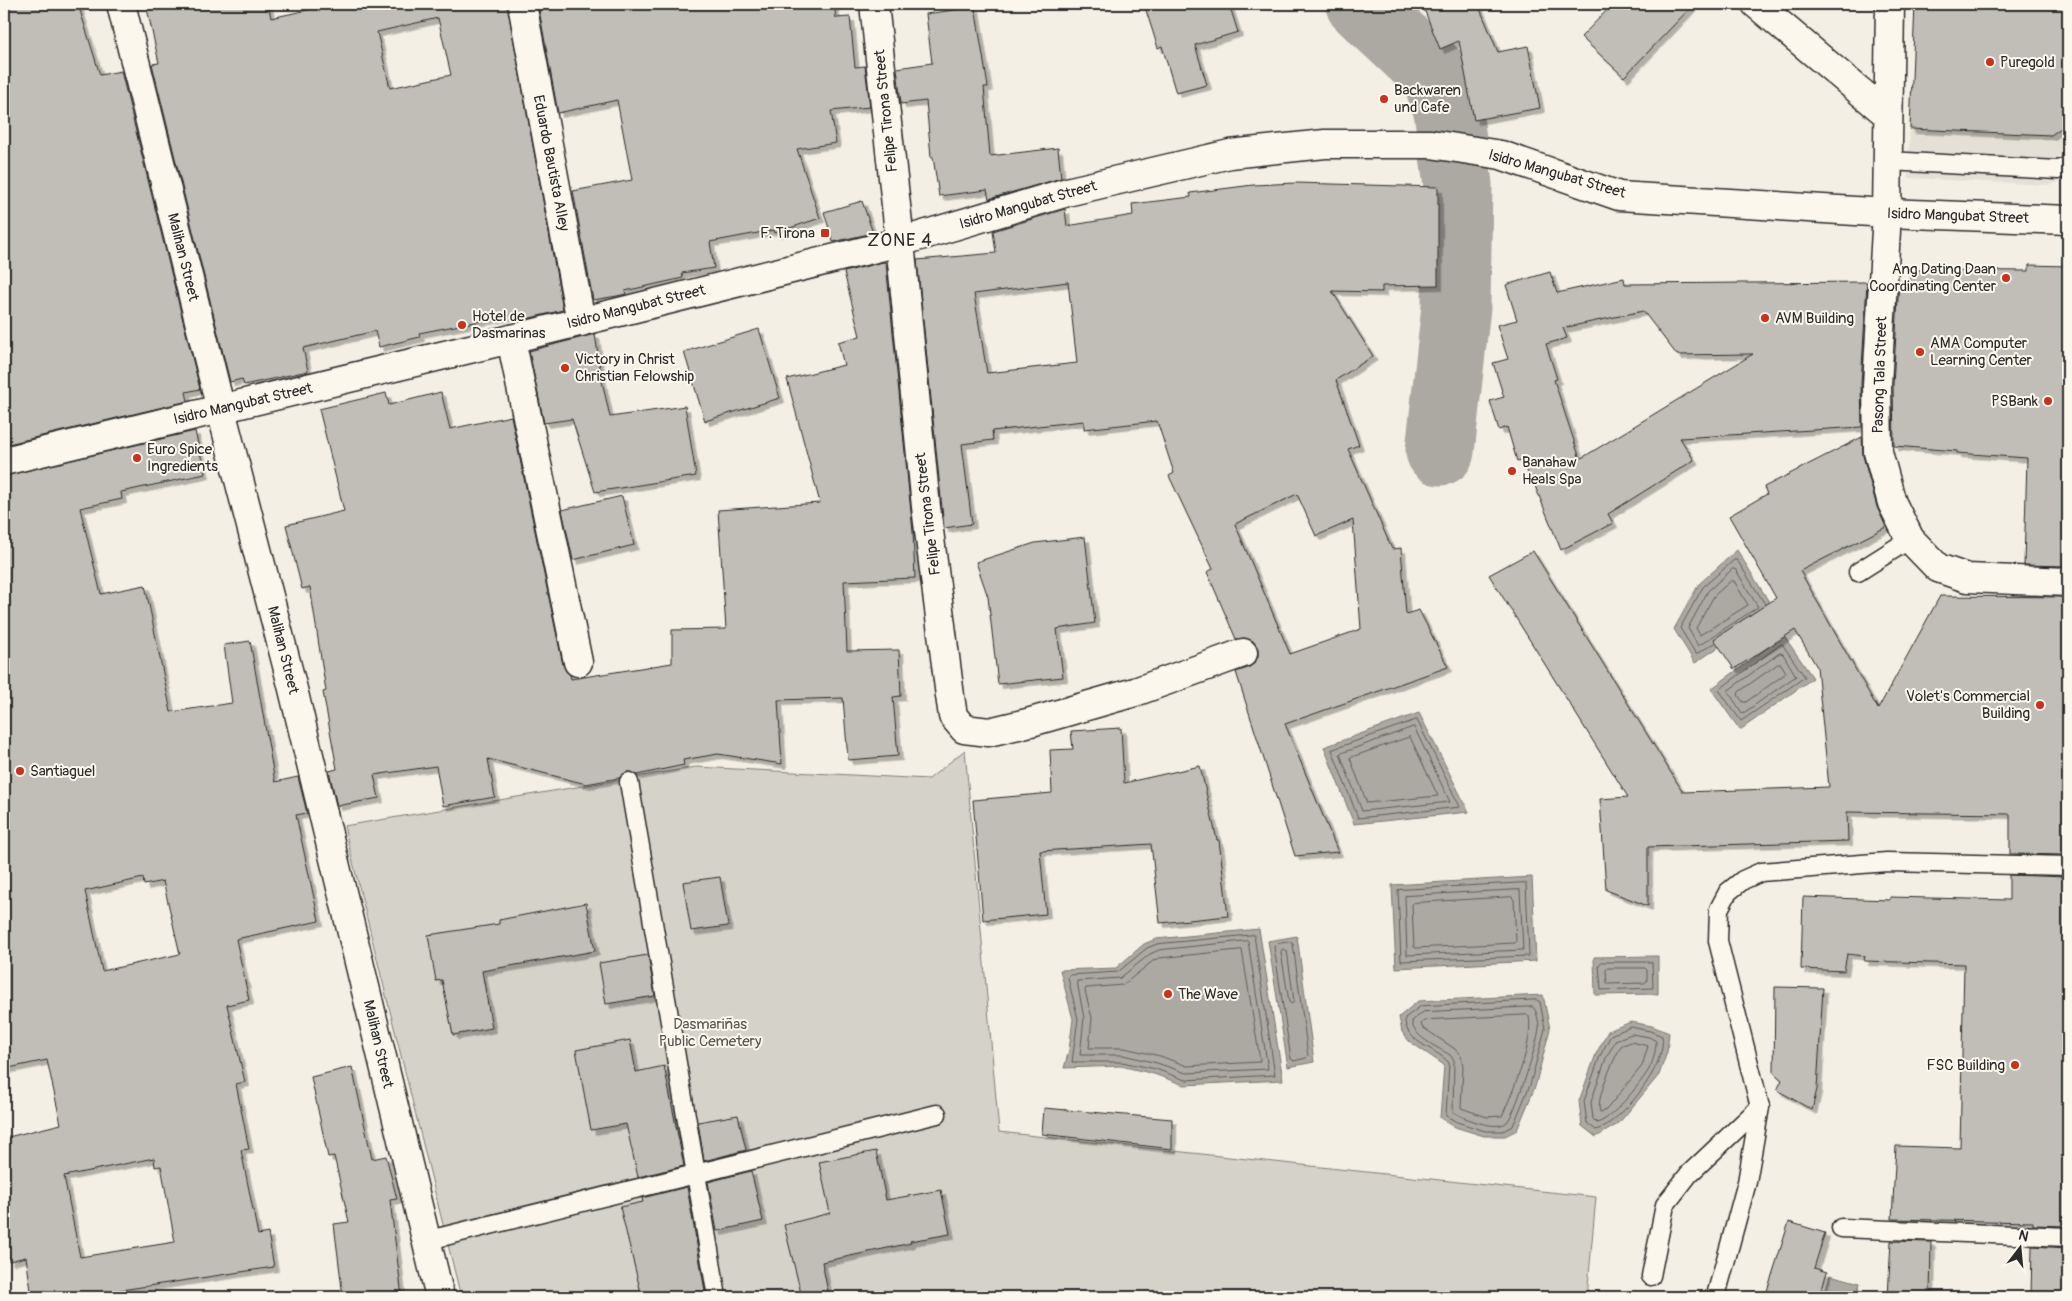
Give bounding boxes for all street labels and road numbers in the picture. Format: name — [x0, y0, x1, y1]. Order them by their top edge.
street label: Felipe Tirona Street — [870, 48, 902, 173]
street label: Eduardo Bautista Alley — [528, 93, 574, 233]
street label: Isidro Mangubat Street — [1486, 145, 1629, 203]
street label: Isidro Mangubat Street — [957, 176, 1100, 234]
street label: Isidro Mangubat Street — [1887, 204, 2030, 228]
street label: Malihan Street — [163, 211, 203, 304]
street label: Isidro Mangubat Street — [565, 280, 708, 333]
street label: Pasong Tala Street — [1868, 315, 1892, 434]
street label: Isidro Mangubat Street — [172, 379, 315, 429]
street label: Felipe Tirona Street — [911, 451, 945, 576]
street label: Malihan Street — [263, 604, 303, 697]
street label: Malihan Street — [359, 998, 398, 1091]

